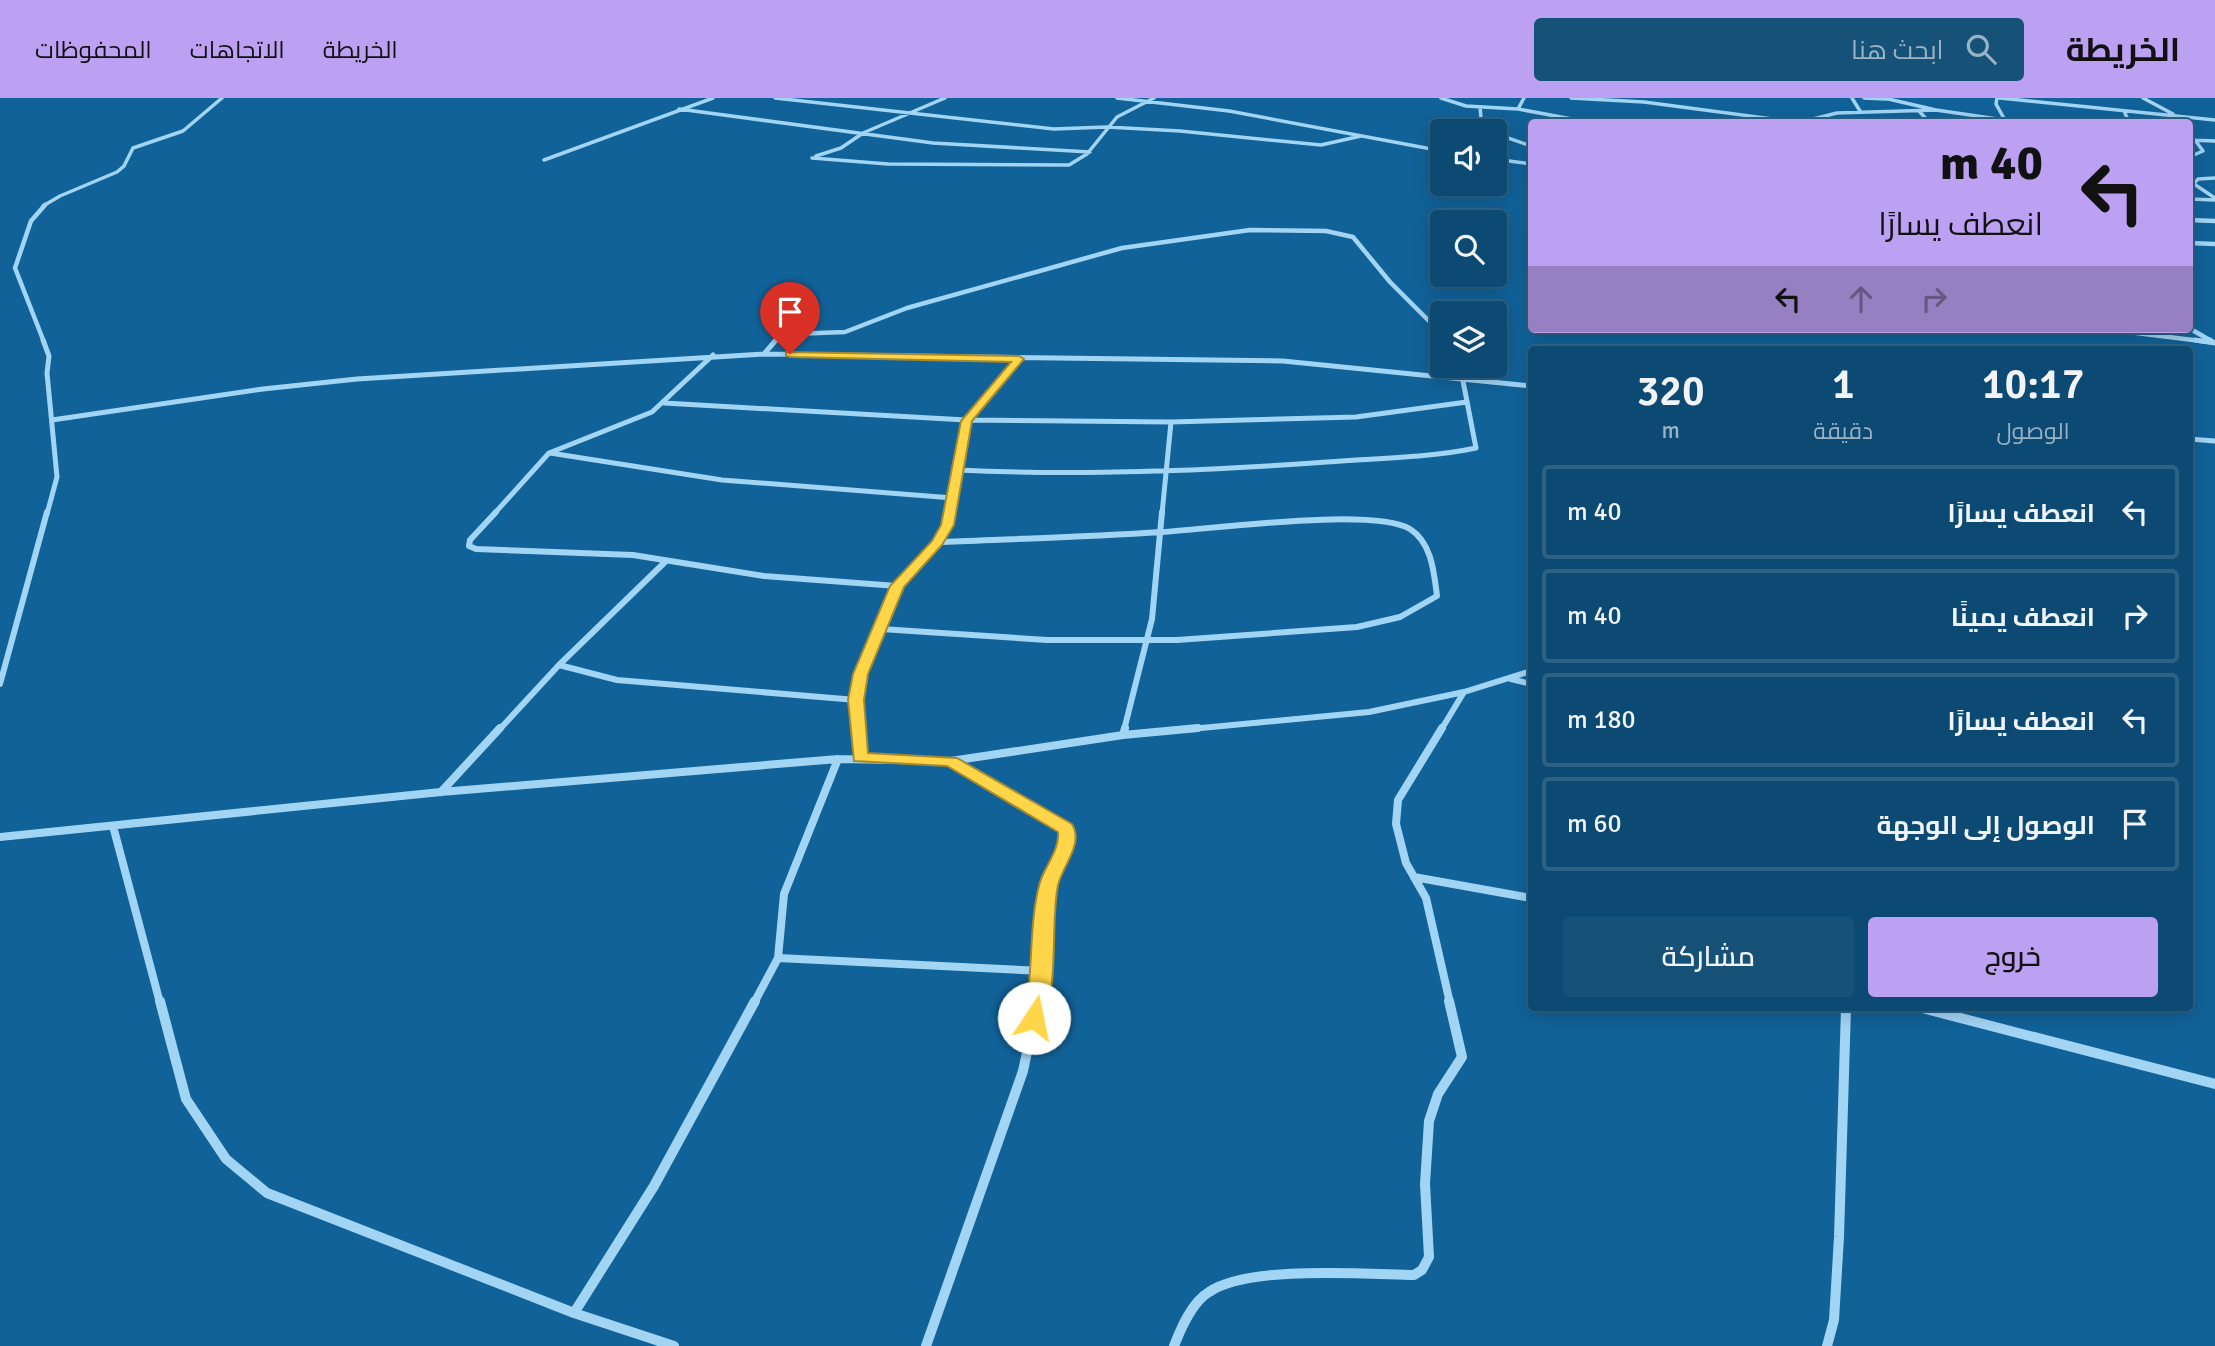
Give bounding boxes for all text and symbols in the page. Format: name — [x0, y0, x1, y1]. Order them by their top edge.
search box — [1534, 18, 2024, 81]
icon: search — [1962, 30, 2000, 68]
text: الخريطة — [2066, 30, 2180, 71]
text: المحفوظات — [35, 35, 152, 65]
text: الاتجاهات — [190, 35, 285, 65]
text: الخريطة — [323, 35, 398, 65]
text: ابحث هنا — [1851, 35, 1944, 67]
map controls — [1430, 119, 1507, 378]
button: sound — [1430, 119, 1507, 196]
text: 40 m — [1940, 133, 2043, 193]
icon: left — [2067, 147, 2158, 238]
text: انعطف يسارًا — [1878, 205, 2043, 244]
button: search — [1430, 210, 1507, 287]
icon: left — [1769, 280, 1807, 318]
icon: ahead — [1842, 280, 1880, 318]
icon: right — [1915, 280, 1953, 318]
pin — [760, 282, 820, 354]
icon: arrive — [771, 293, 809, 331]
button: layers — [1430, 301, 1507, 378]
text: 1 — [1832, 359, 1855, 410]
text: 10:17 — [1982, 359, 2084, 410]
text: 320 — [1637, 366, 1705, 417]
text: m — [1662, 416, 1680, 445]
text: دقيقة — [1813, 417, 1873, 446]
text: الوصول — [1996, 417, 2070, 446]
icon: left — [2116, 493, 2154, 531]
text: 40 m — [1567, 496, 1622, 528]
text: انعطف يسارًا — [1947, 498, 2095, 530]
icon: right — [2116, 597, 2154, 635]
text: 40 m — [1567, 600, 1622, 632]
text: انعطف يمينًا — [1951, 602, 2095, 634]
icon: left — [2116, 701, 2154, 739]
text: 180 m — [1567, 704, 1636, 736]
text: انعطف يسارًا — [1947, 706, 2095, 738]
icon: arrive — [2116, 805, 2154, 843]
text: 60 m — [1567, 808, 1622, 840]
text: الوصول إلى الوجهة — [1876, 810, 2095, 842]
button: مشاركة — [1563, 917, 1854, 997]
button: خروج — [1868, 917, 2158, 997]
position arrow — [997, 981, 1071, 1055]

